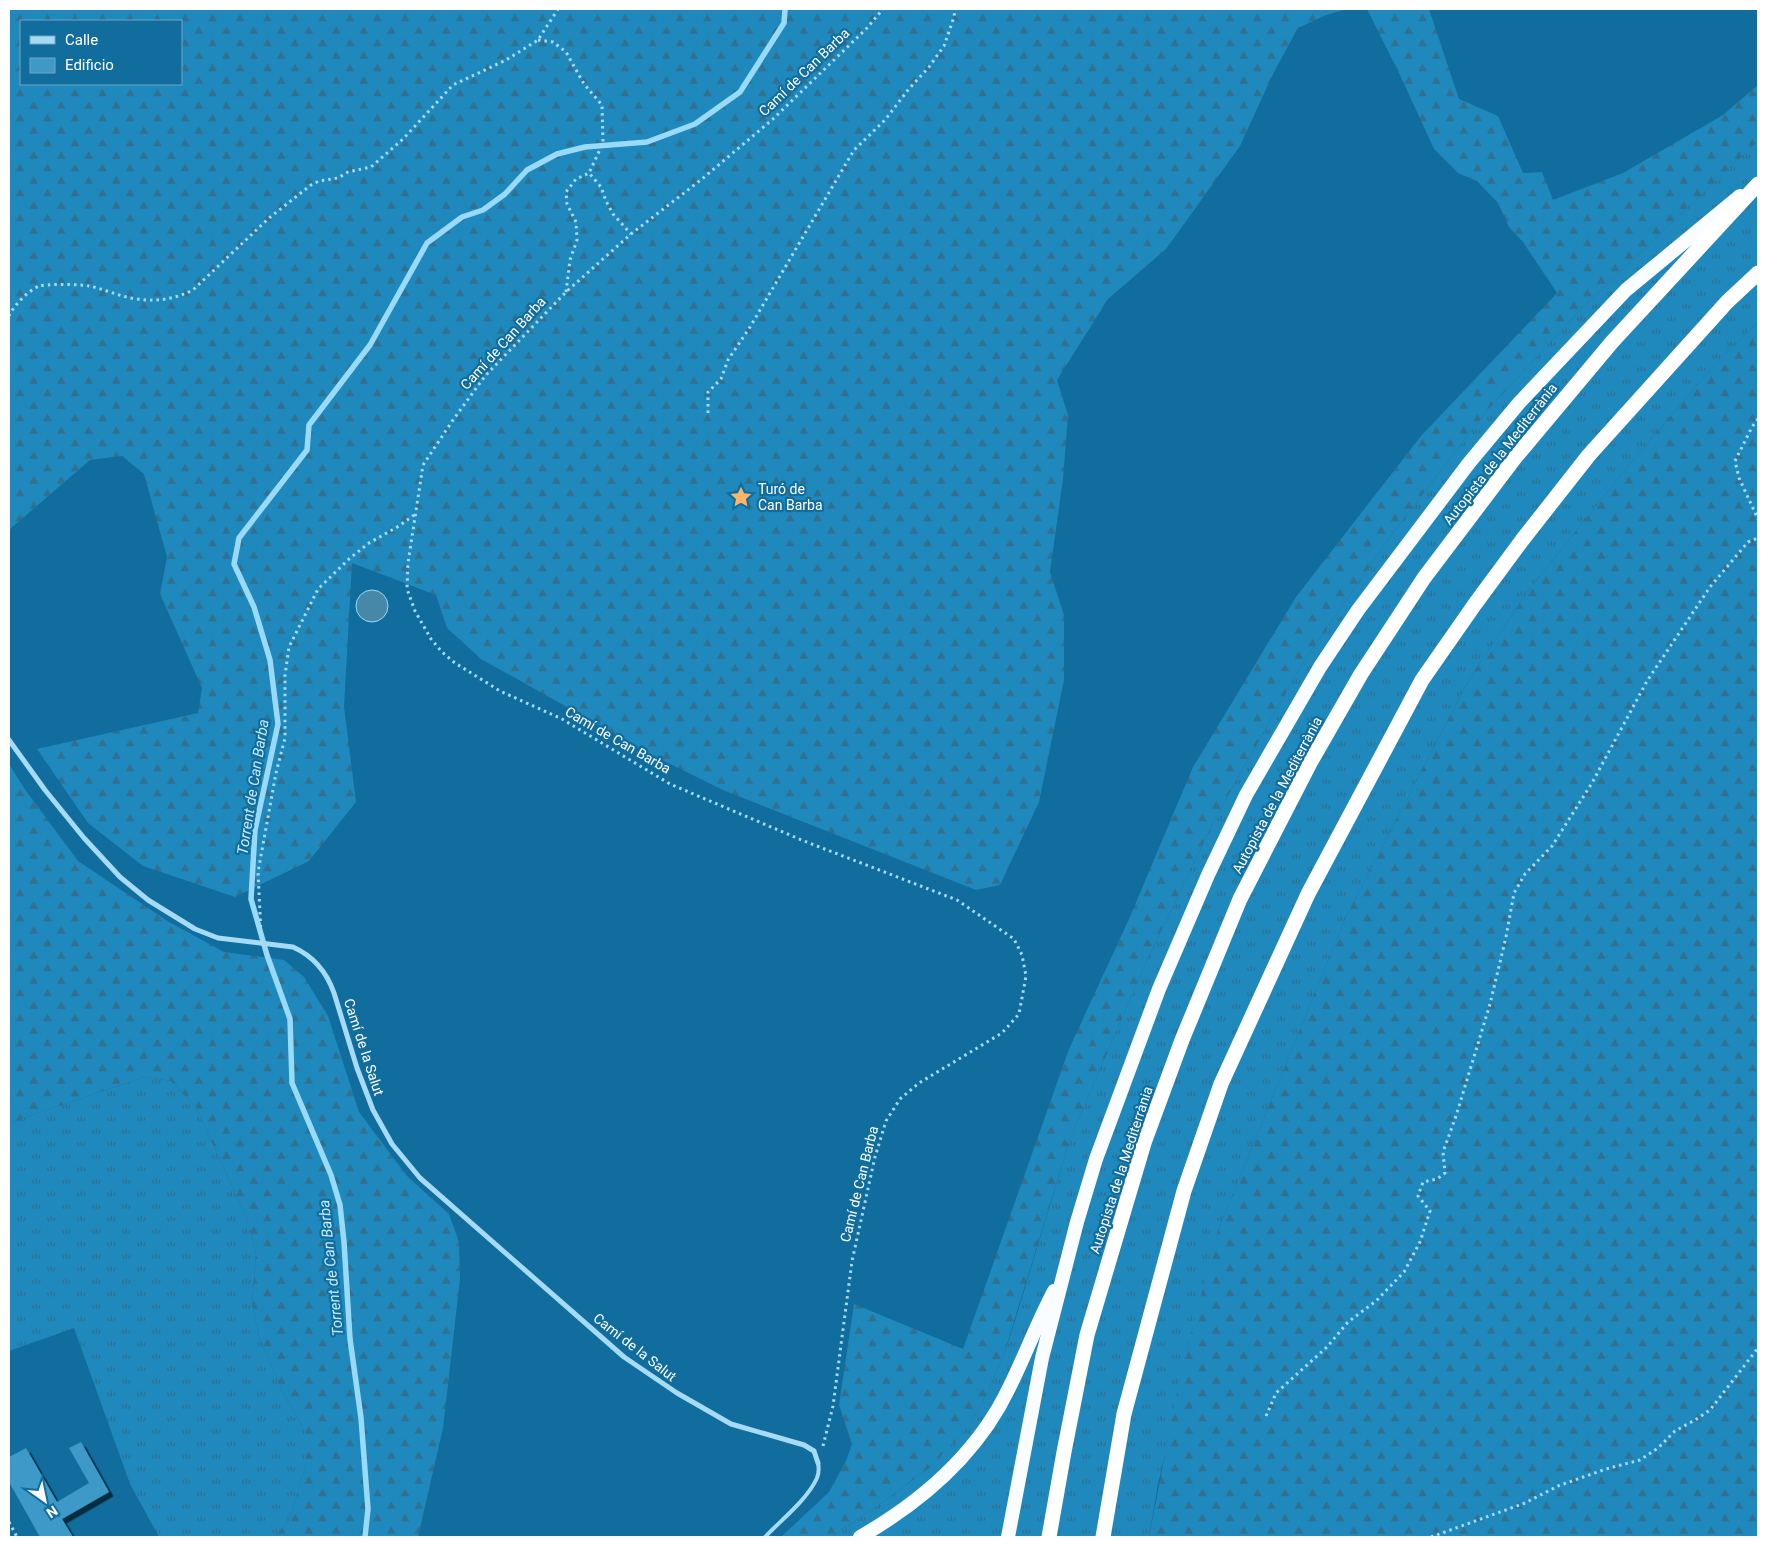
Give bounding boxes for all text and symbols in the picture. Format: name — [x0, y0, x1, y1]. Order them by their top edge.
legend — [20, 20, 182, 85]
street label: Camí de Can Barba — [756, 25, 852, 119]
text: Calle — [65, 31, 98, 49]
text: Edificio — [65, 56, 114, 74]
street label: Camí de Can Barba — [457, 293, 549, 393]
street label: Autopista de la Mediterrània — [1440, 380, 1560, 528]
place label: Turó de Can Barba — [758, 481, 823, 513]
place icon: Turó de Can Barba — [728, 484, 754, 510]
street label: Camí de Can Barba — [562, 703, 674, 777]
street label: Autopista de la Mediterrània — [1229, 714, 1325, 876]
water label: Torrent de Can Barba — [233, 718, 273, 856]
street label: Camí de la Salut — [341, 997, 387, 1098]
street label: Autopista de la Mediterrània — [1086, 1084, 1156, 1256]
street label: Camí de Can Barba — [837, 1124, 881, 1244]
water label: Torrent de Can Barba — [315, 1199, 347, 1337]
street label: Camí de la Salut — [590, 1310, 680, 1385]
north arrow — [20, 1476, 70, 1526]
text: N — [44, 1502, 61, 1521]

